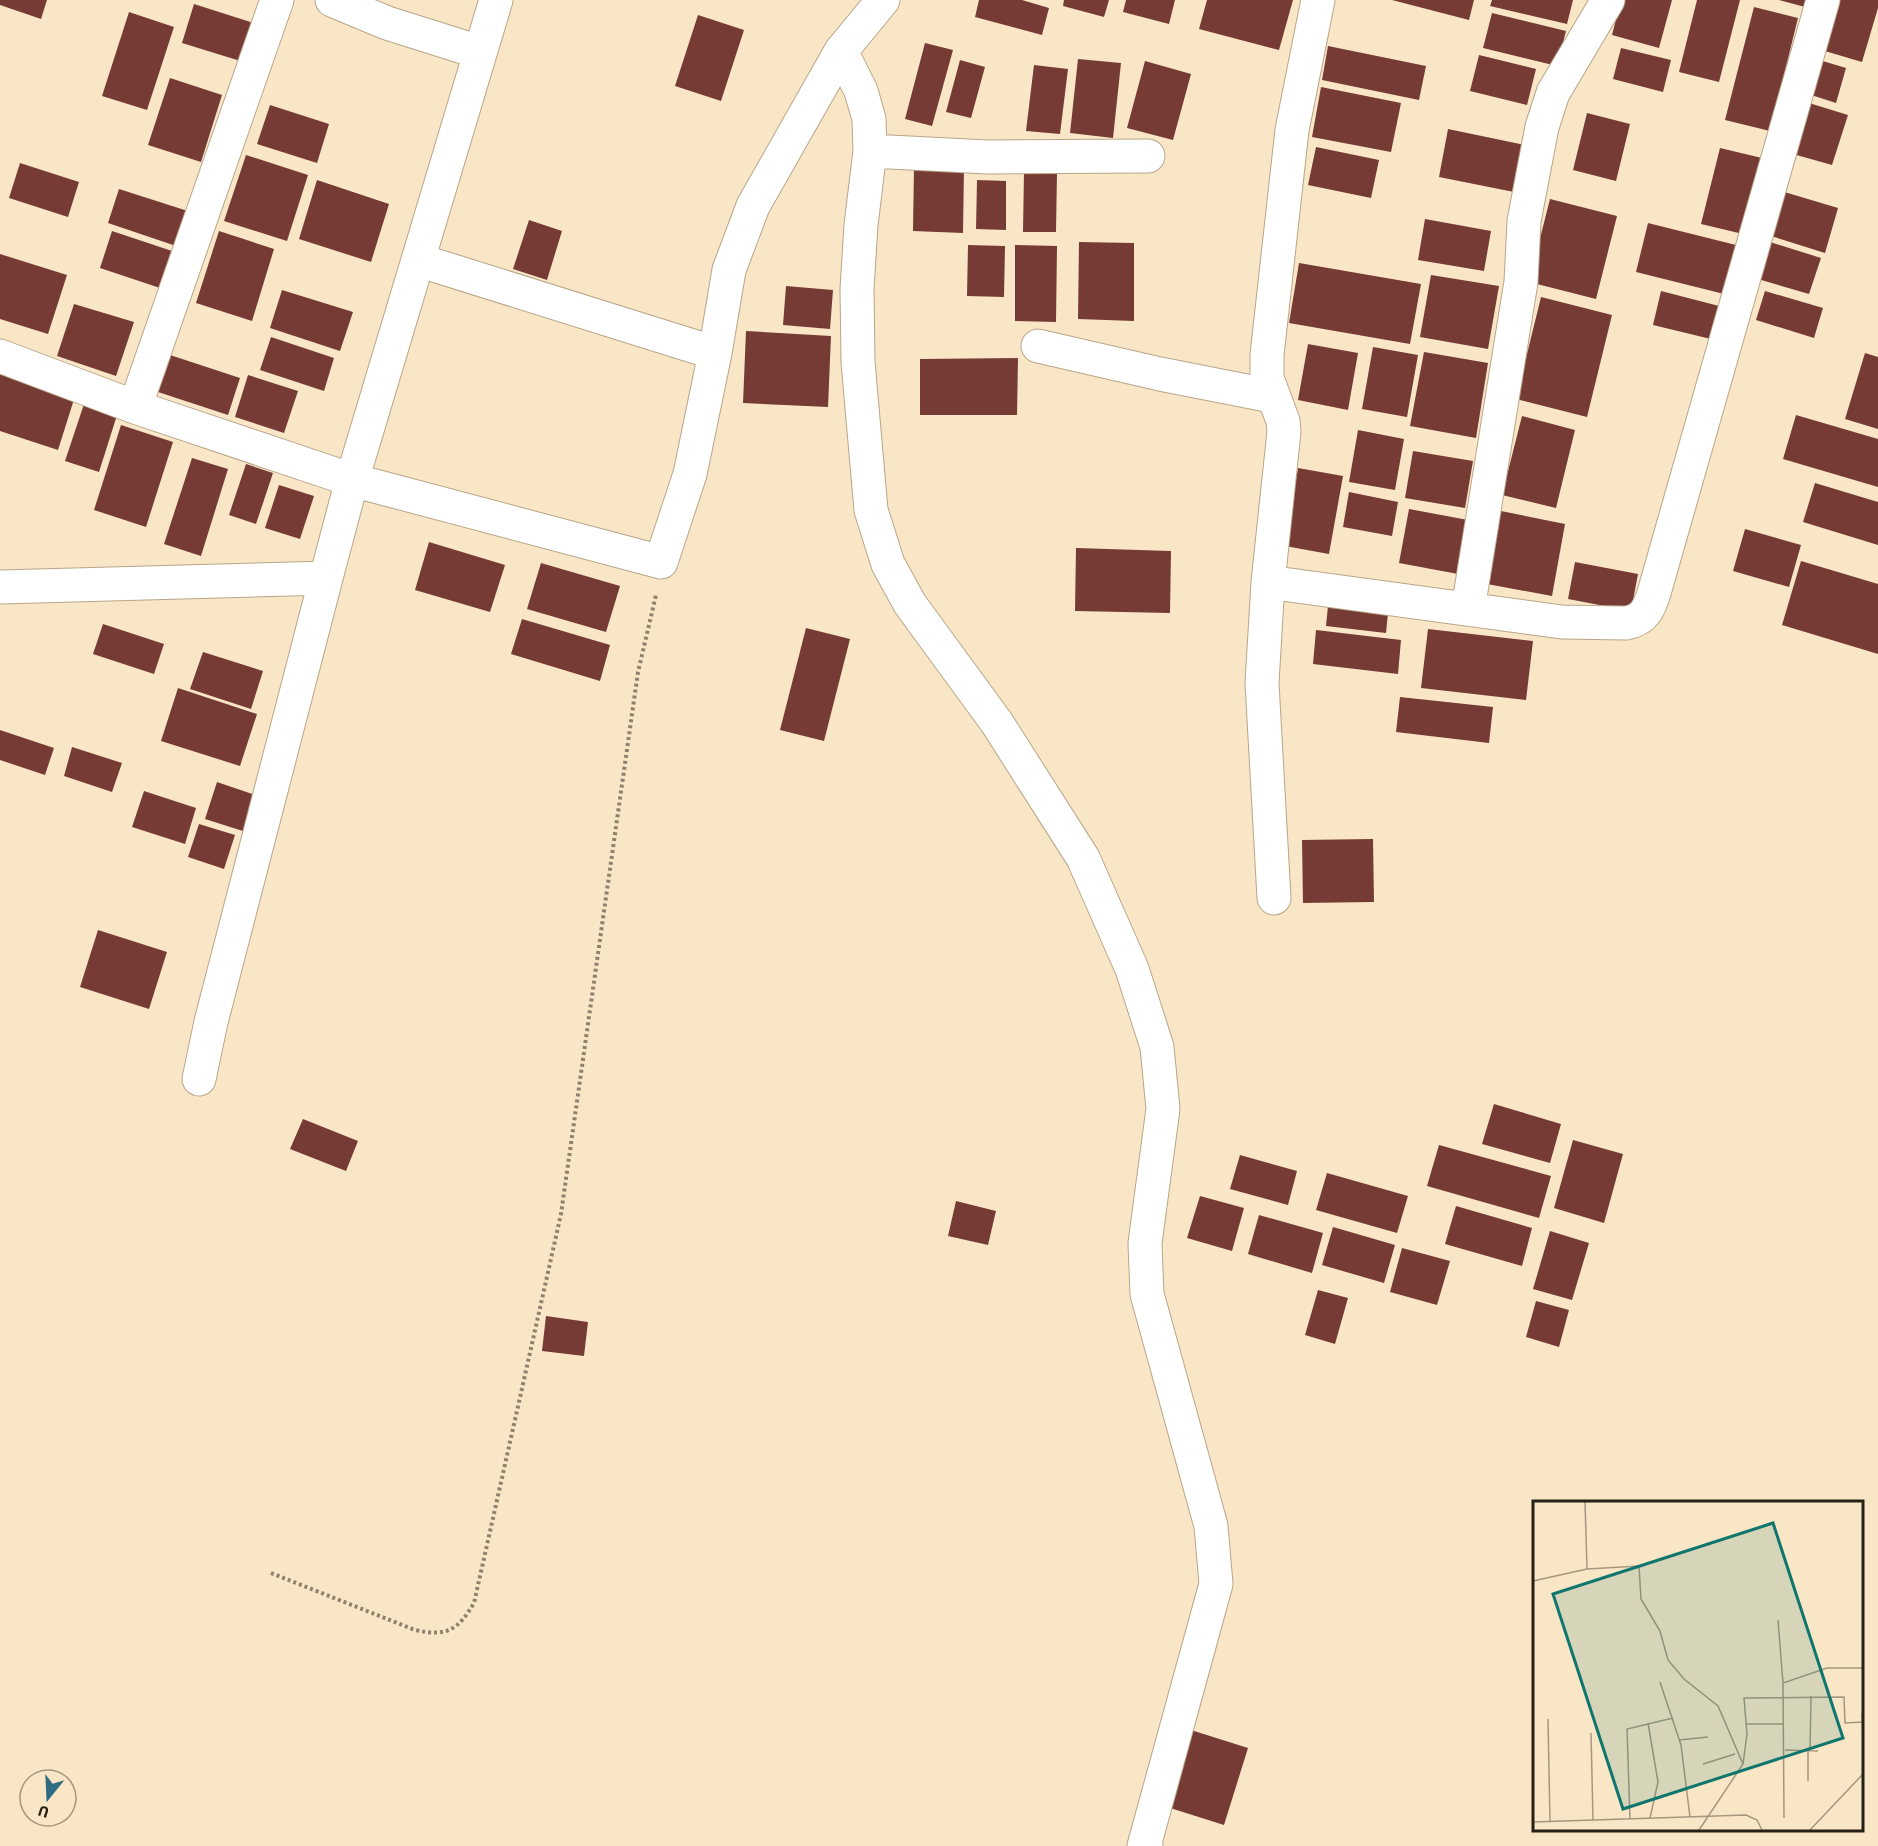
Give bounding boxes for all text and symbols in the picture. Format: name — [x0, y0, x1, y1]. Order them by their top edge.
inset map — [1533, 1501, 1863, 1831]
north arrow — [18, 1768, 78, 1828]
text: U — [35, 1799, 52, 1823]

